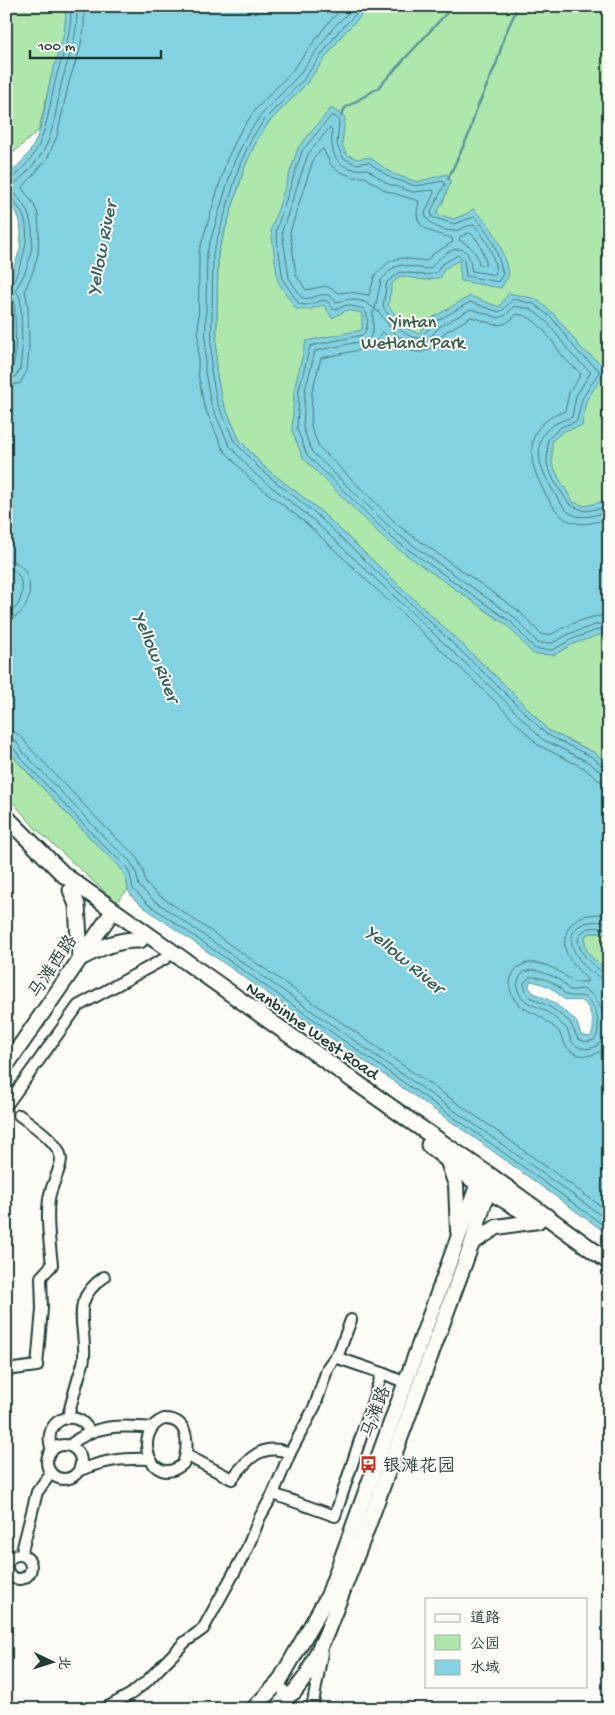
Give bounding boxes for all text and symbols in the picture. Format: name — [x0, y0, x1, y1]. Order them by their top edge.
scale bar — [30, 28, 161, 60]
text: 100 m — [37, 38, 76, 56]
water label: Yellow River — [83, 196, 125, 298]
park label: Yintan Wetland Park — [361, 313, 467, 355]
water label: Yellow River — [126, 609, 185, 710]
water label: Yellow River — [360, 921, 451, 1003]
street label: 马滩西路 — [24, 931, 83, 1003]
street label: Nanbinhe West Road — [241, 978, 383, 1087]
street label: 马滩路 — [357, 1384, 396, 1442]
bus stop icon: 银滩花园 — [359, 1455, 379, 1475]
place label: 银滩花园 — [383, 1456, 455, 1478]
legend — [425, 1598, 588, 1688]
text: 道路 — [470, 1610, 500, 1628]
text: 公园 — [470, 1636, 500, 1654]
north arrow — [28, 1638, 78, 1688]
text: 北 — [54, 1655, 71, 1670]
text: 水域 — [470, 1660, 500, 1678]

